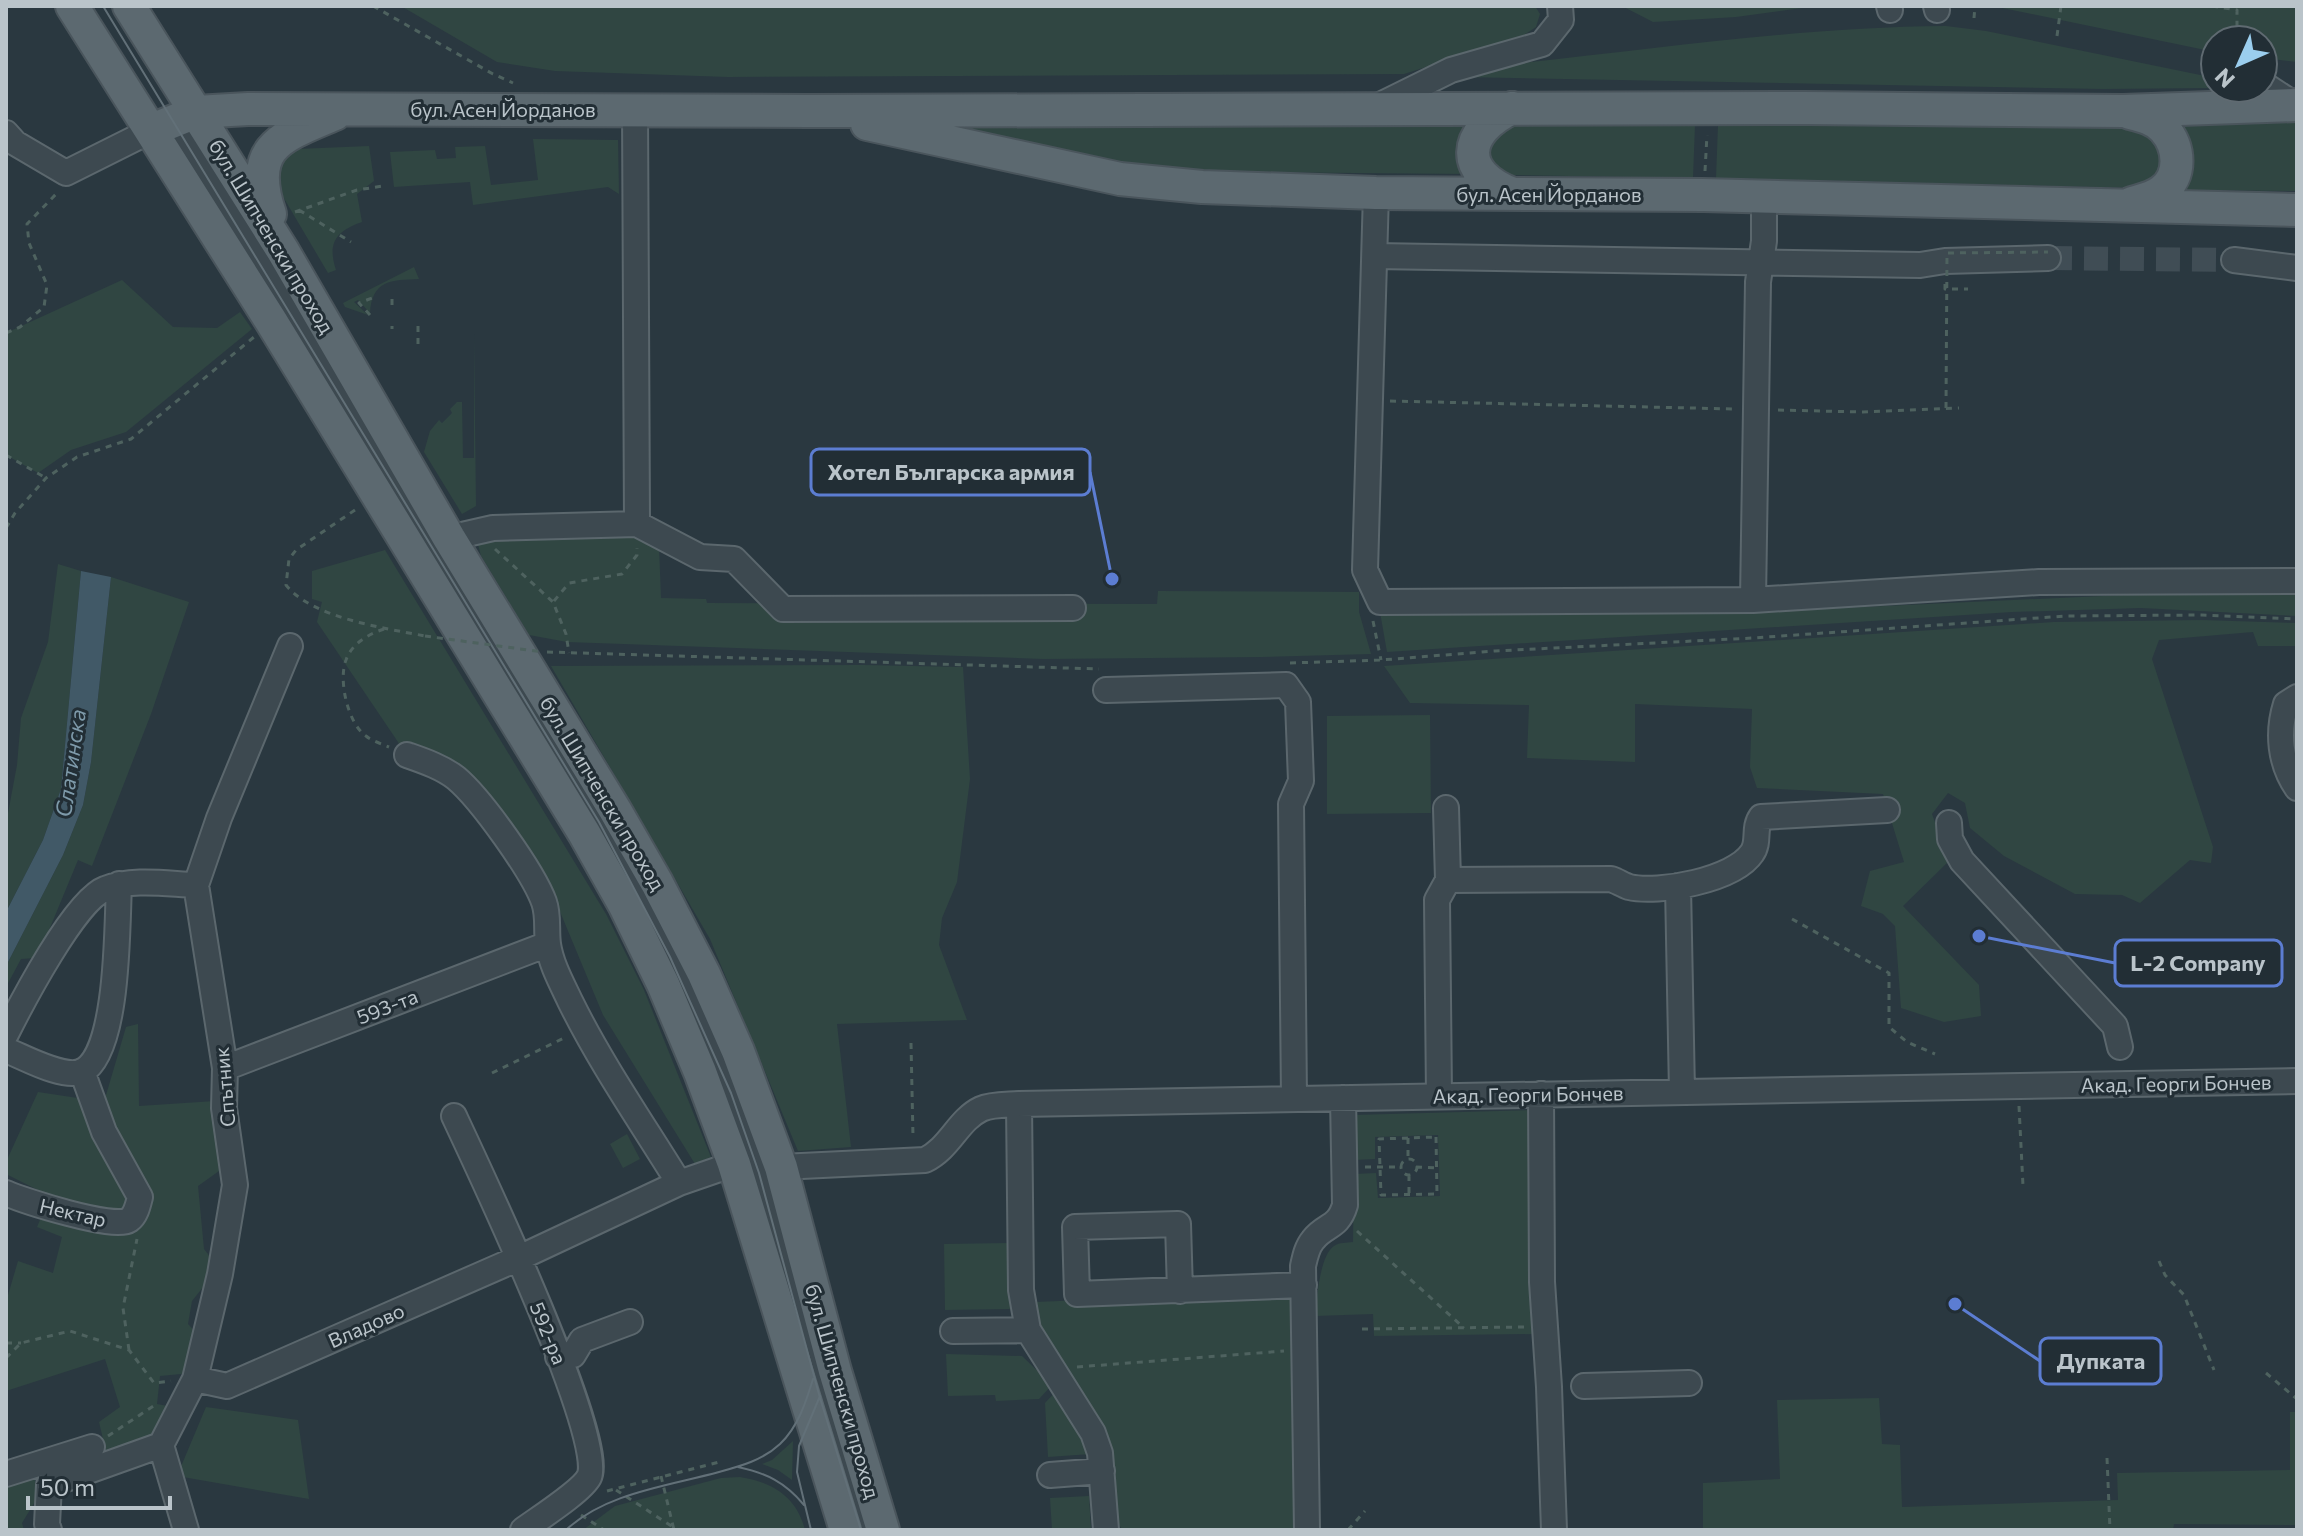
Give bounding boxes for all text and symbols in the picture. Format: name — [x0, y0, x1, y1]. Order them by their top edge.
north arrow — [2199, 24, 2279, 104]
text: N — [2209, 63, 2240, 94]
street label: бул. Асен Йорданов — [410, 97, 596, 121]
street label: бул. Шипченски проход — [205, 135, 340, 338]
street label: бул. Асен Йорданов — [1456, 182, 1642, 206]
callout: Хотел Българска армия — [811, 449, 1090, 495]
text: Хотел Българска армия — [827, 458, 1075, 485]
street label: бул. Шипченски проход — [536, 692, 671, 895]
water label: Слатинска — [49, 707, 91, 819]
callout: L-2 Company — [2115, 940, 2282, 986]
text: L-2 Company — [2130, 949, 2266, 976]
street label: 593-та — [353, 983, 421, 1029]
street label: Спътник — [209, 1046, 239, 1128]
street label: Акад. Георги Бончев — [2080, 1069, 2272, 1097]
street label: Акад. Георги Бончев — [1432, 1080, 1624, 1108]
street label: Нектар — [37, 1193, 109, 1231]
street label: бул. Шипченски проход — [801, 1281, 885, 1501]
street label: Владово — [324, 1298, 408, 1352]
street label: 592-ра — [526, 1298, 572, 1368]
callout: Дупката — [2040, 1338, 2161, 1384]
text: Дупката — [2057, 1347, 2145, 1374]
scale bar — [28, 1460, 170, 1510]
text: 50 m — [40, 1472, 95, 1501]

